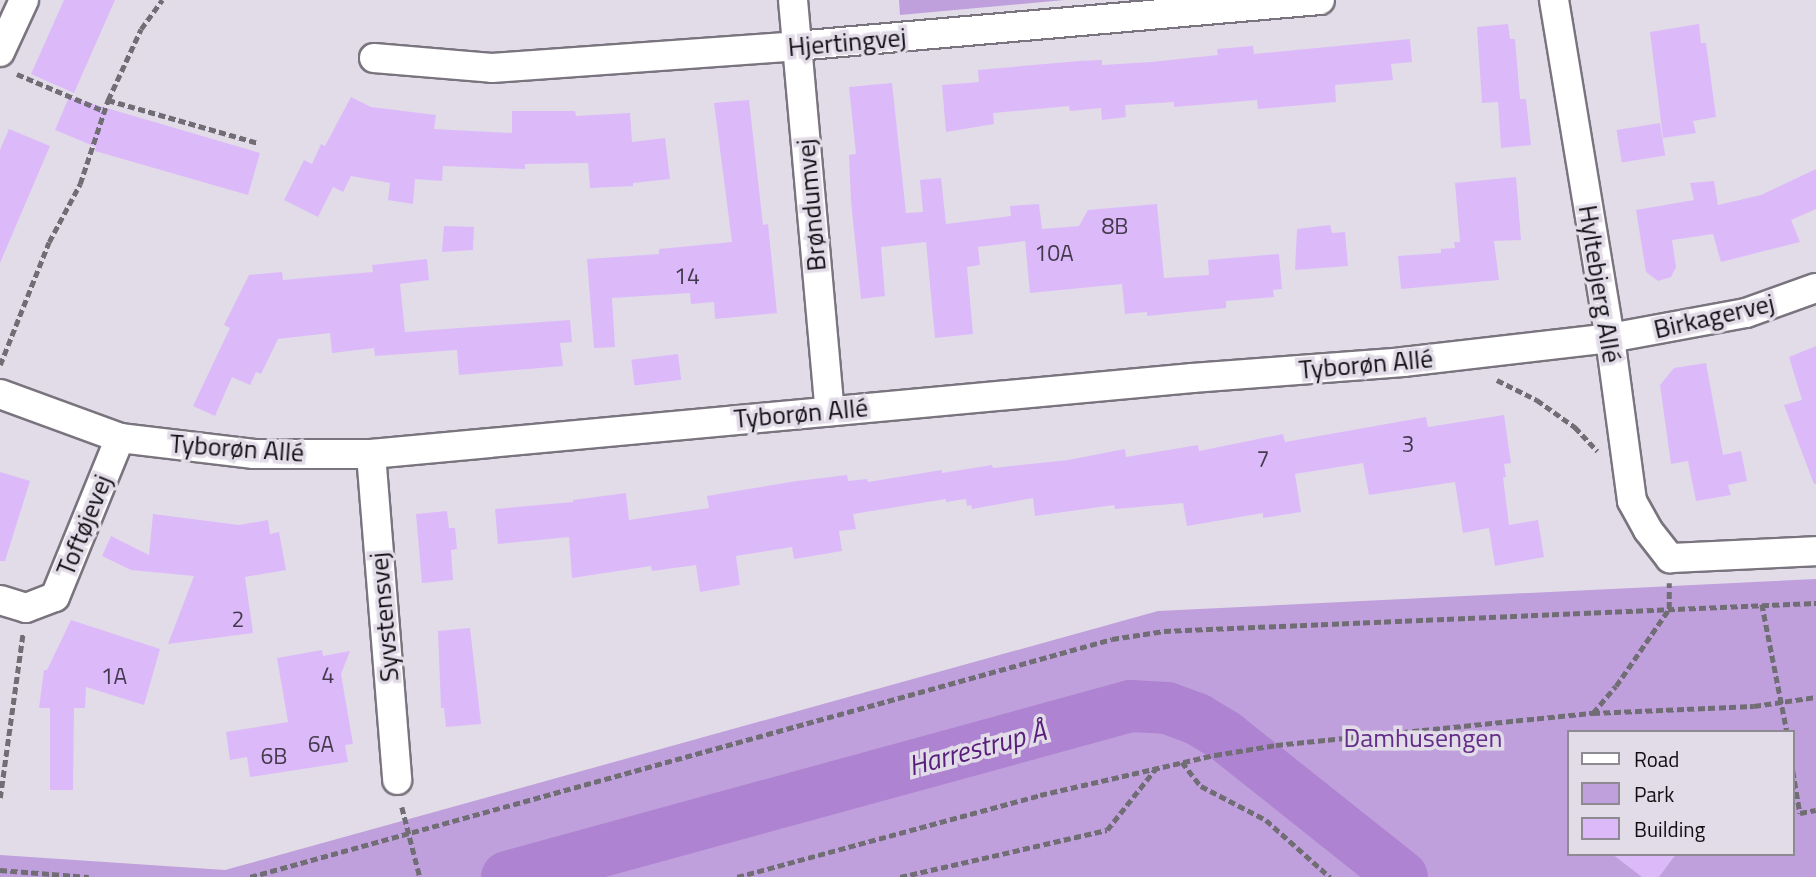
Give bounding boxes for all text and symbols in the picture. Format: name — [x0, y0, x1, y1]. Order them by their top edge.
street label: Hjertingvej — [787, 21, 907, 63]
street label: Brøndumvej — [790, 138, 832, 272]
street label: Hyltebjerg Allé — [1572, 203, 1628, 365]
house number: 8B — [1101, 212, 1129, 240]
house number: 10A — [1034, 239, 1074, 267]
house number: 14 — [674, 262, 700, 290]
street label: Birkagervej — [1651, 287, 1777, 345]
street label: Tyborøn Allé — [1298, 343, 1434, 385]
street label: Tyborøn Allé — [733, 392, 869, 434]
street label: Tyborøn Allé — [169, 428, 305, 468]
house number: 3 — [1402, 430, 1414, 458]
house number: 7 — [1257, 445, 1269, 473]
street label: Toftøjevej — [50, 470, 118, 580]
street label: Syvstensvej — [363, 551, 405, 683]
house number: 2 — [232, 605, 244, 633]
house number: 4 — [322, 661, 334, 689]
house number: 1A — [101, 662, 127, 690]
water label: Harrestrup Å — [905, 714, 1049, 782]
park label: Damhusengen — [1344, 722, 1502, 754]
house number: 6A — [308, 730, 334, 758]
legend — [1568, 730, 1795, 856]
house number: 6B — [260, 742, 288, 770]
text: Road — [1634, 743, 1679, 775]
text: Park — [1634, 778, 1674, 810]
text: Building — [1634, 813, 1705, 845]

